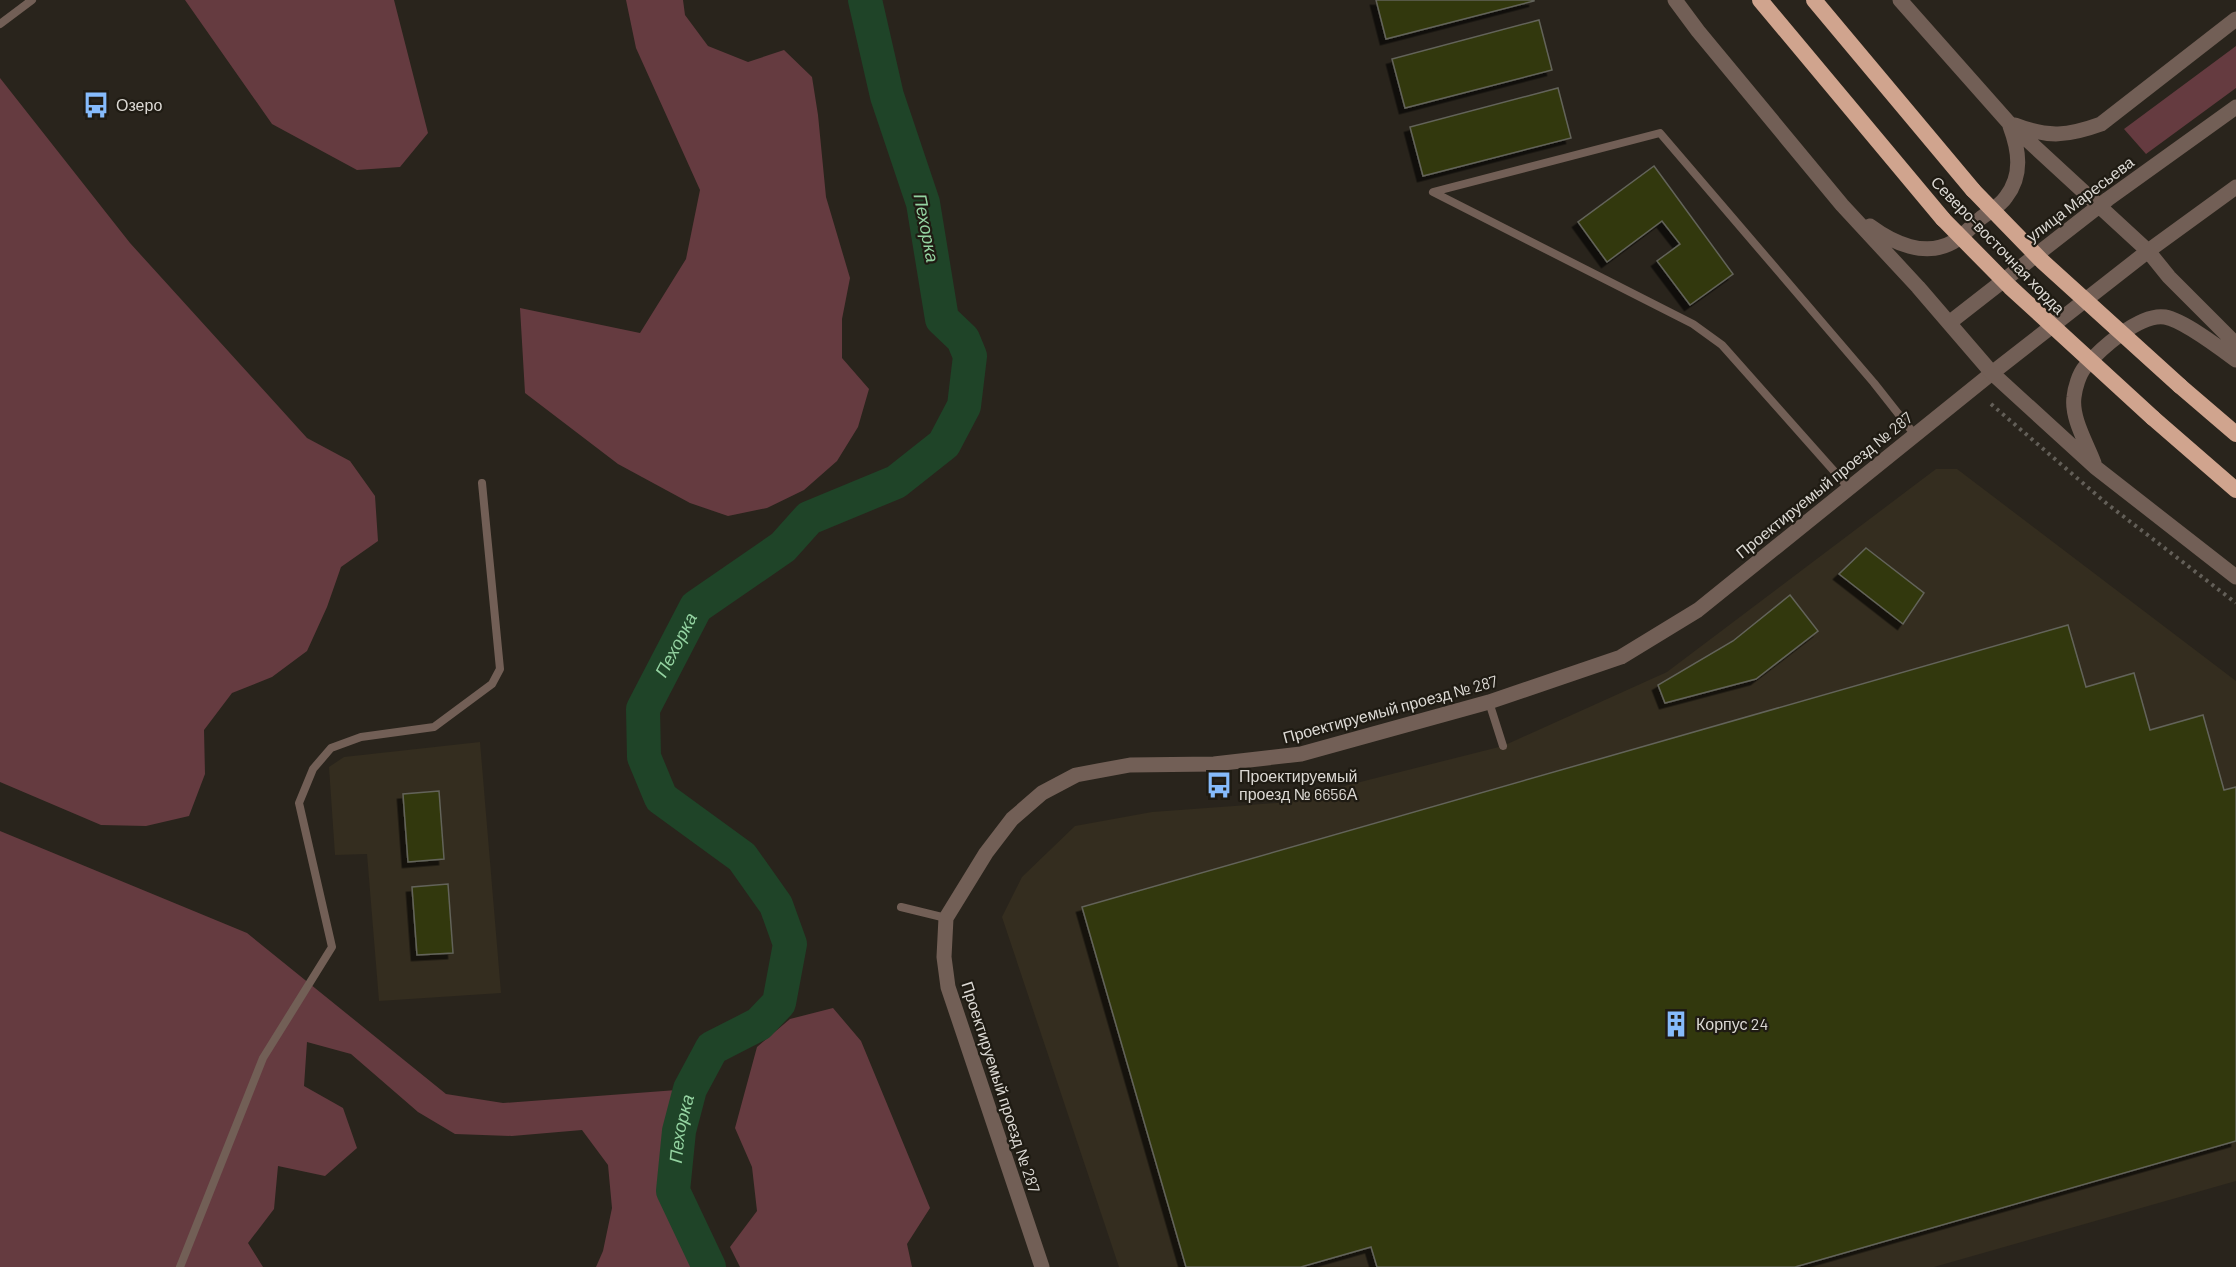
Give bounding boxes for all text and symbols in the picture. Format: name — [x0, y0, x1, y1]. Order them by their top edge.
bus stop icon: Озеро — [81, 90, 111, 120]
place label: Озеро — [116, 95, 162, 114]
street label: улица Маресьева — [2022, 152, 2137, 245]
street label: Северо-восточная хорда — [1928, 172, 2069, 318]
water label: Пехорка — [910, 192, 944, 264]
street label: Проектируемый проезд № 287 — [1732, 407, 1916, 562]
water label: Пехорка — [649, 609, 701, 681]
street label: Проектируемый проезд № 287 — [1281, 671, 1500, 746]
place label: Проектируемый проезд № 6656А — [1239, 766, 1358, 803]
bus stop icon: Проектируемый проезд № 6656А — [1204, 770, 1234, 800]
street label: Проектируемый проезд № 287 — [958, 979, 1045, 1195]
building icon: Корпус 24 — [1661, 1009, 1691, 1039]
place label: Корпус 24 — [1696, 1014, 1768, 1033]
water label: Пехорка — [664, 1092, 698, 1164]

